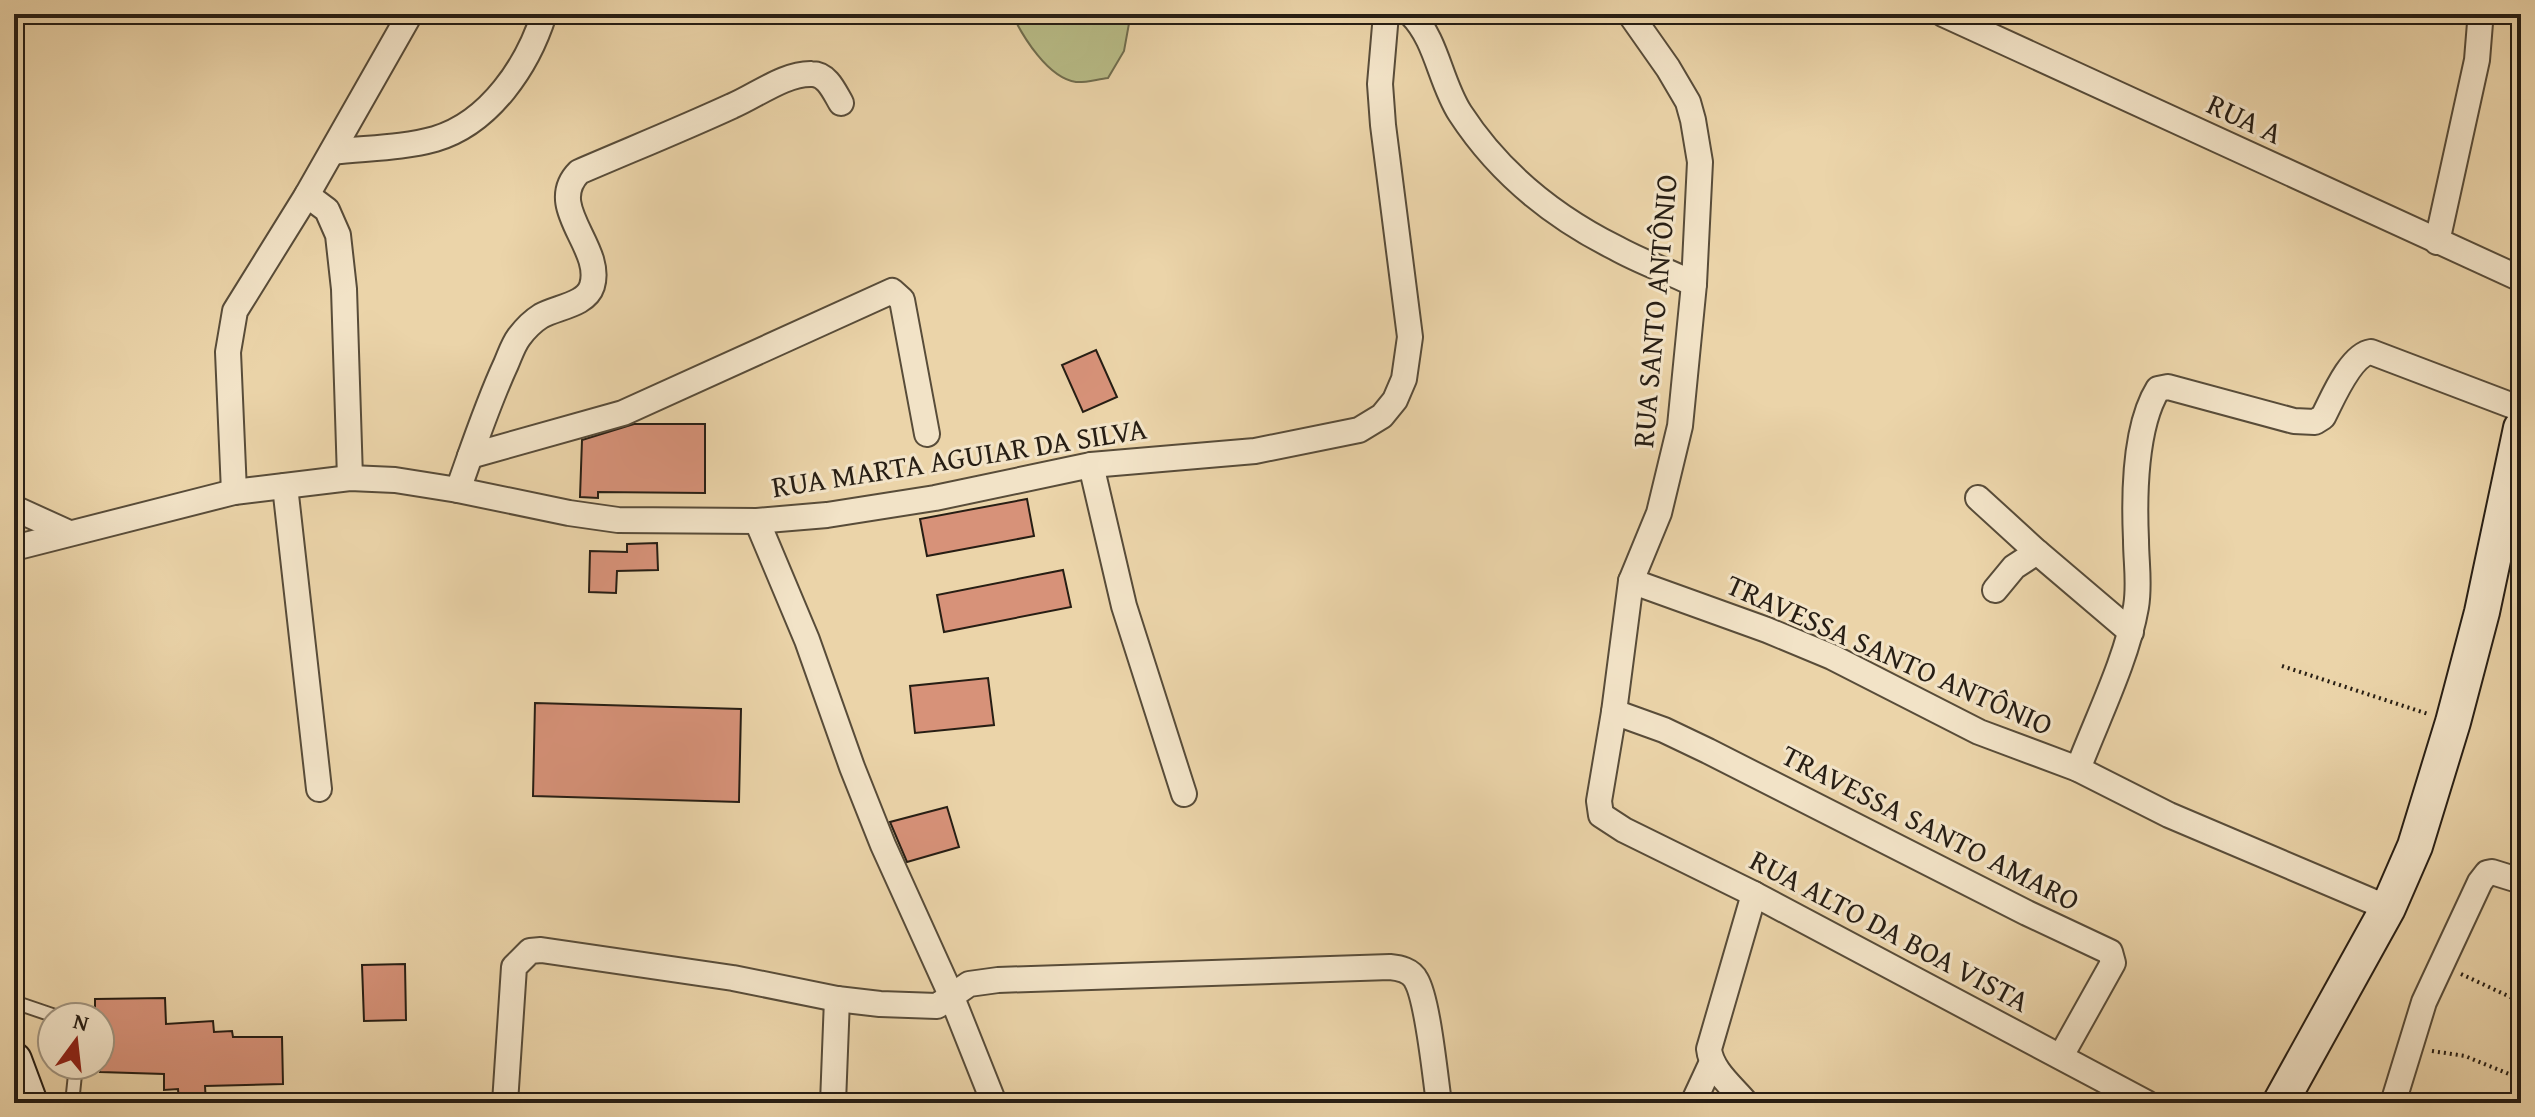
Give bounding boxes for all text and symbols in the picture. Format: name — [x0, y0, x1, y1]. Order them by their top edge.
street label: RUA A — [2200, 81, 2290, 155]
street label: RUA SANTO ANTÔNIO — [1620, 172, 1688, 450]
street label: RUA MARTA AGUIAR DA SILVA — [768, 406, 1150, 508]
street label: TRAVESSA SANTO ANTÔNIO — [1720, 562, 2060, 746]
street label: TRAVESSA SANTO AMARO — [1774, 733, 2088, 921]
street label: RUA ALTO DA BOA VISTA — [1742, 838, 2038, 1022]
north arrow — [36, 1001, 116, 1081]
text: N — [70, 1004, 93, 1039]

